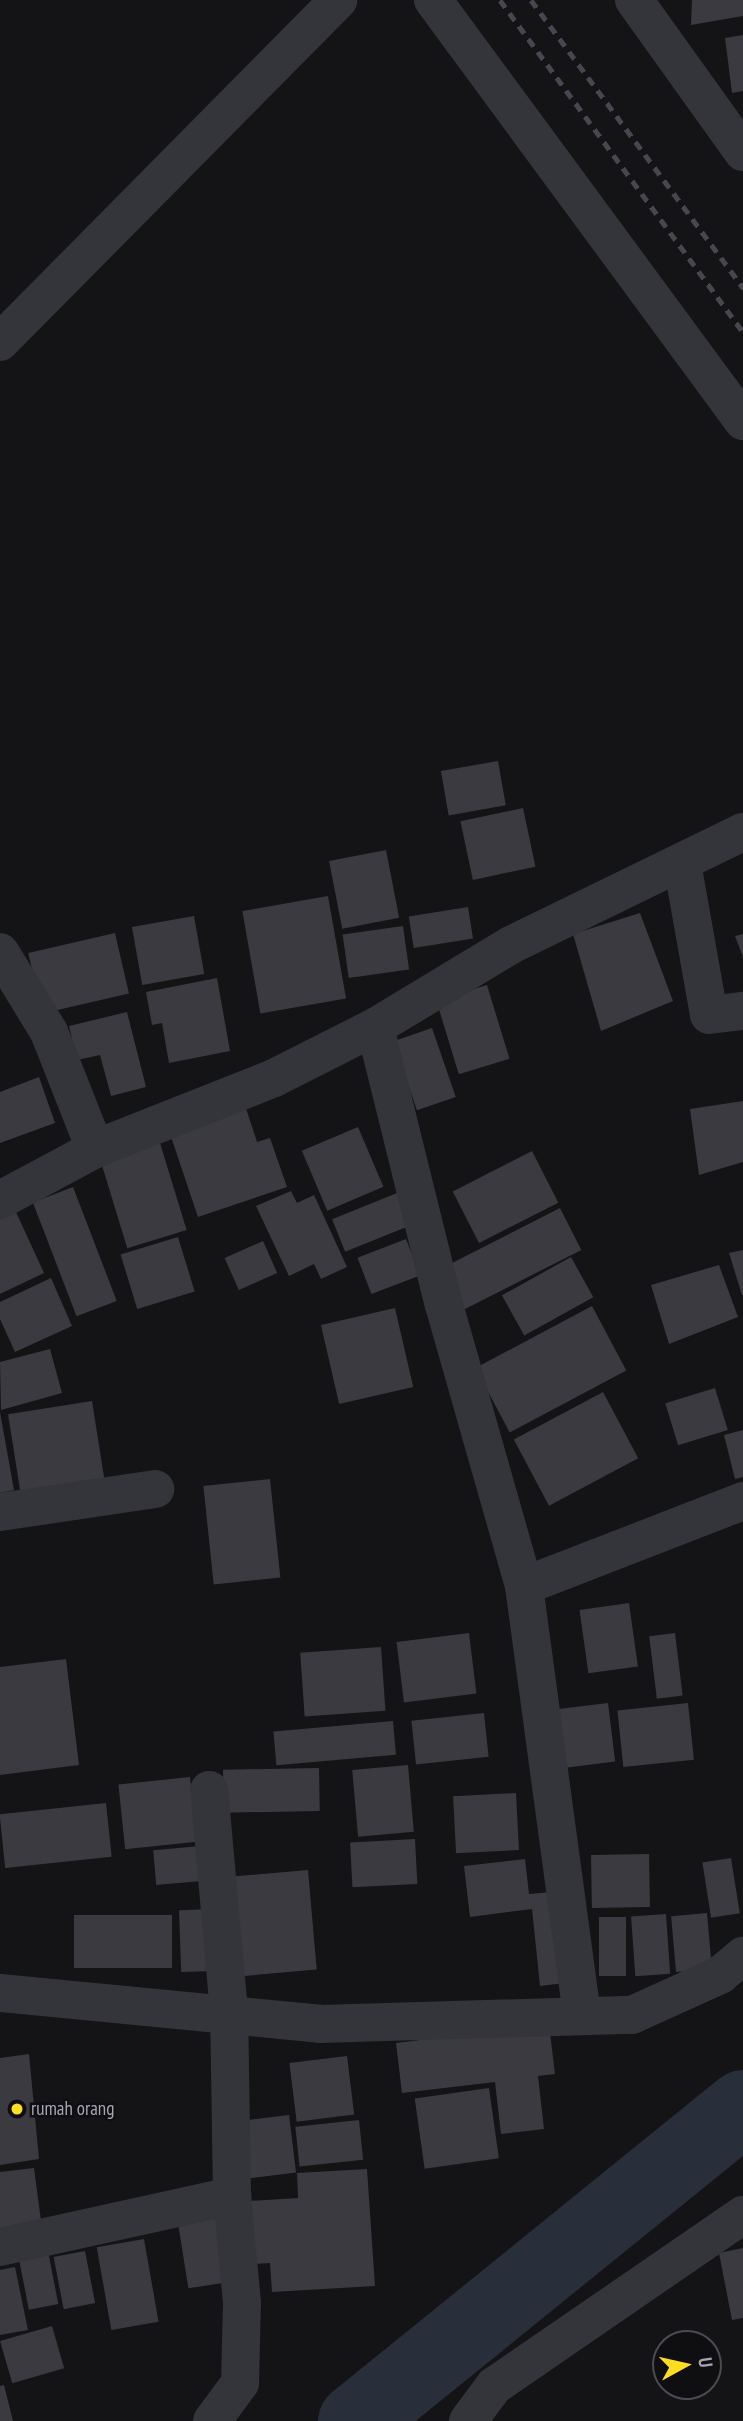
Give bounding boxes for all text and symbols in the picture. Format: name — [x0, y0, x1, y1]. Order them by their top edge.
place label: rumah orang — [31, 2098, 114, 2120]
marker: rumah orang — [9, 2101, 25, 2117]
north arrow — [652, 2330, 722, 2400]
text: U — [693, 2356, 718, 2369]

